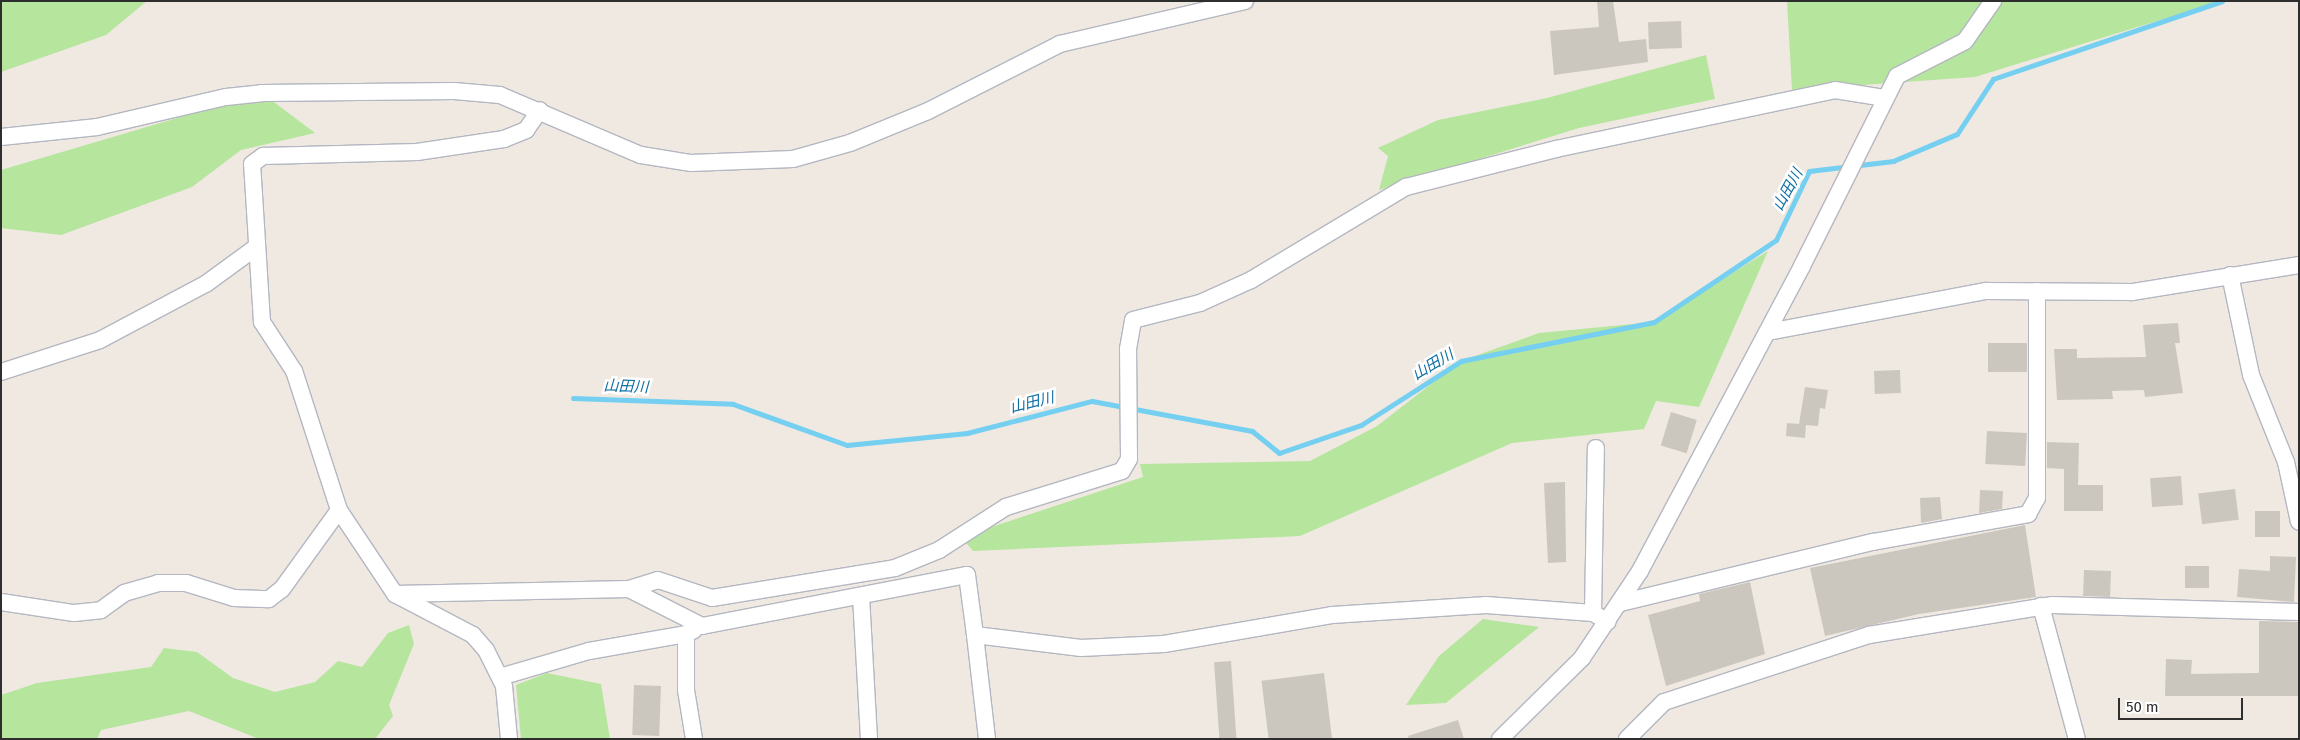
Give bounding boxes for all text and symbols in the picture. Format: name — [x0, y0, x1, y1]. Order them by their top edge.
water label: 山田川 — [1769, 166, 1807, 214]
water label: 山田川 — [1409, 346, 1457, 384]
water label: 山田川 — [603, 377, 649, 397]
water label: 山田川 — [1008, 389, 1056, 417]
scale bar — [2120, 688, 2245, 720]
text: 50 m — [2126, 698, 2159, 716]

